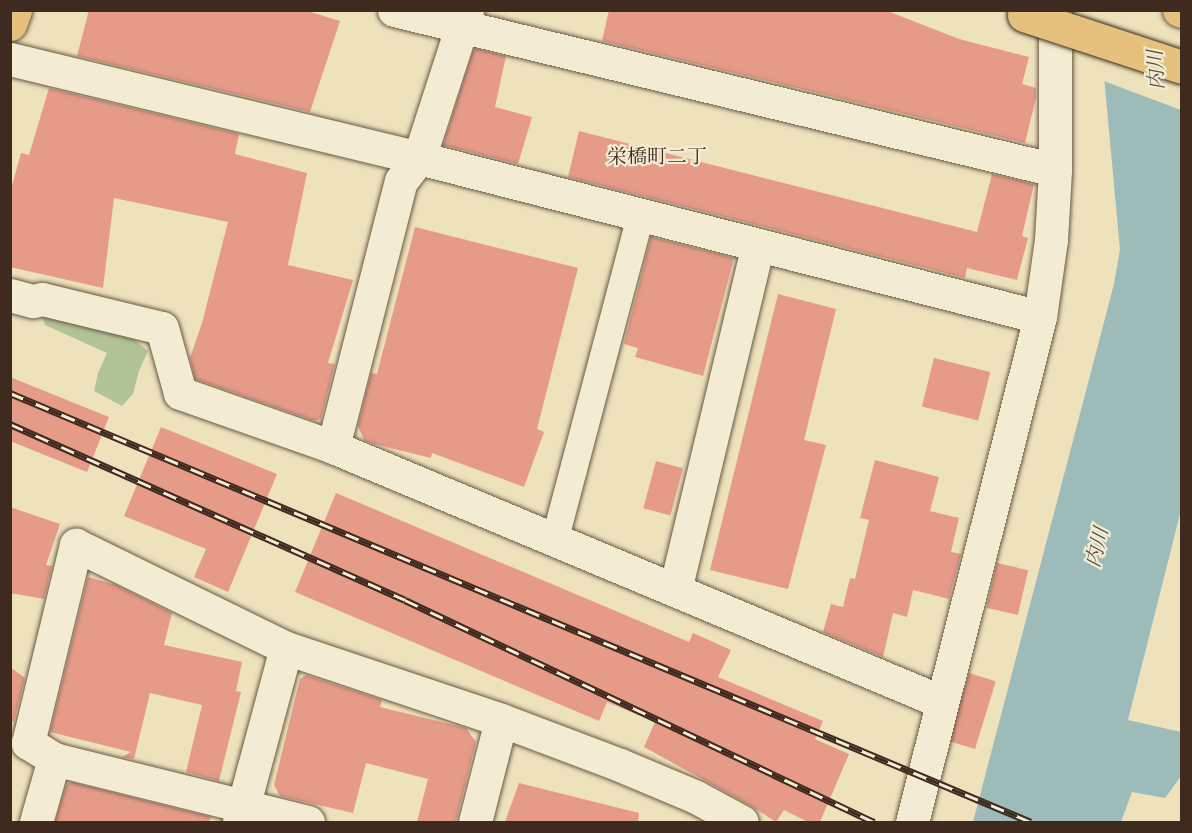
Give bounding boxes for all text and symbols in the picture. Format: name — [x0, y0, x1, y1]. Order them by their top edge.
water label: 内川 — [1145, 49, 1171, 91]
district label: 栄橋町二丁 — [607, 146, 707, 170]
water label: 内川 — [1083, 526, 1115, 570]

